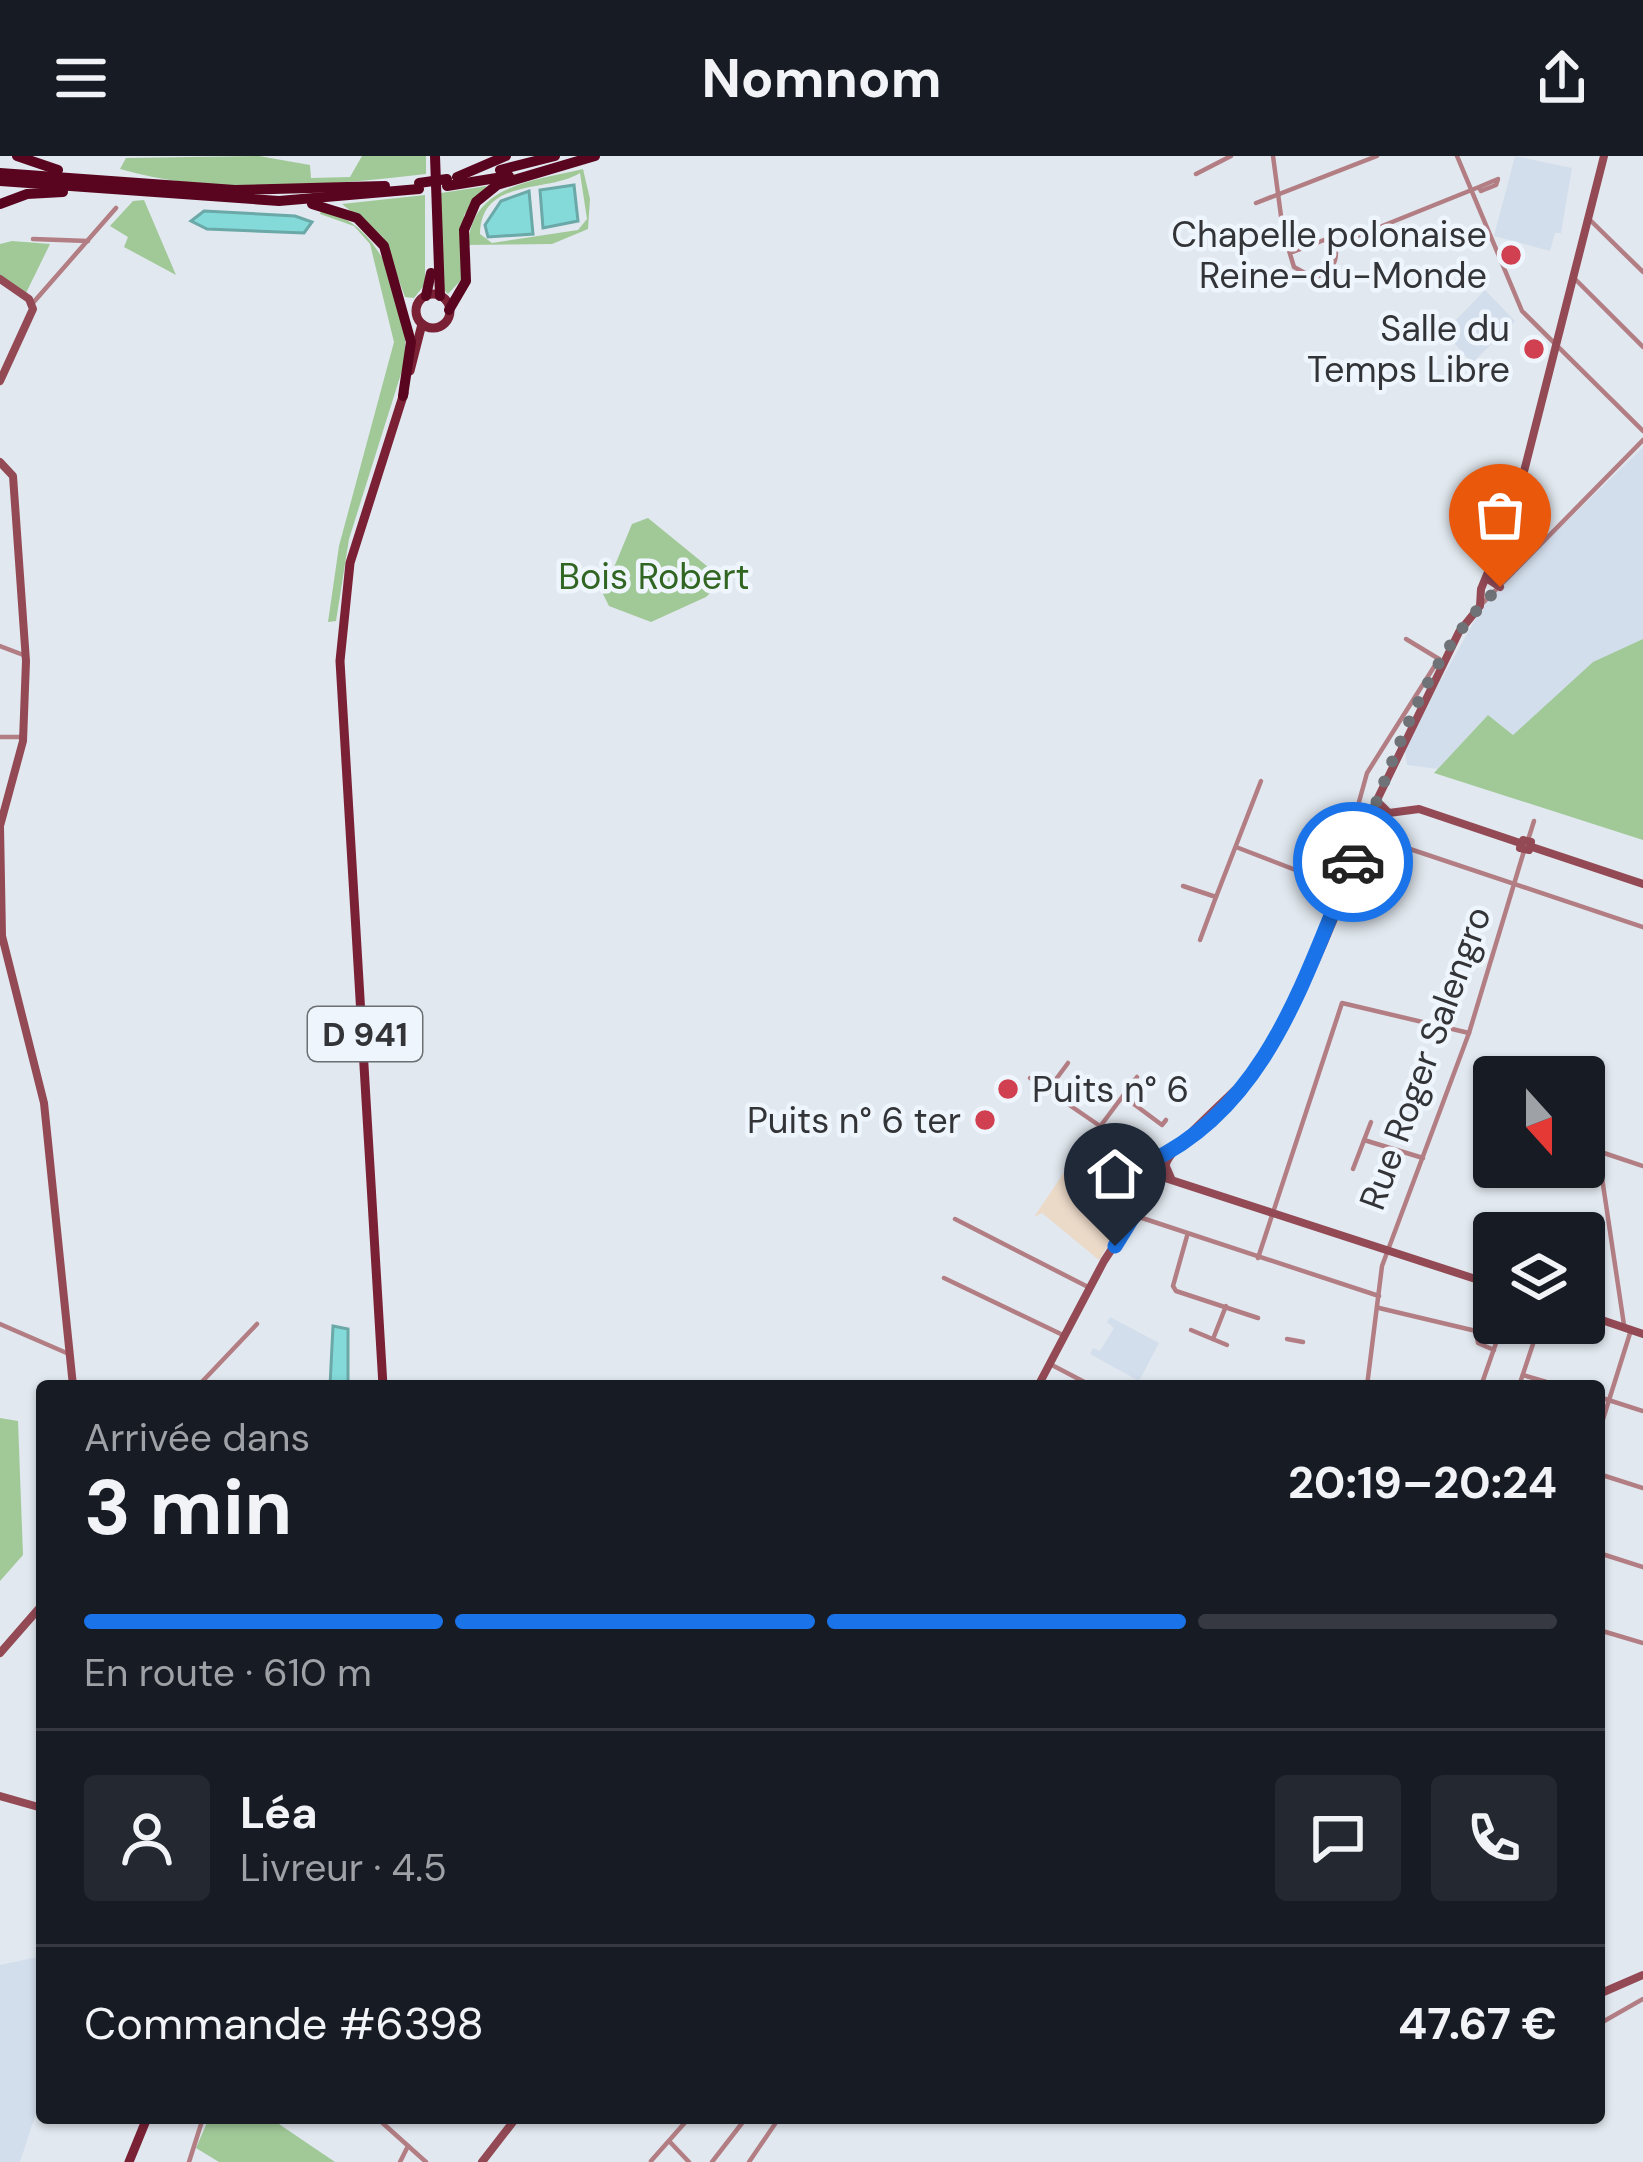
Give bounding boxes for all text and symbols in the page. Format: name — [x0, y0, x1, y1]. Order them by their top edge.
text: Nomnom — [701, 43, 942, 114]
icon: menu — [48, 45, 114, 111]
icon: share — [1529, 45, 1595, 111]
place label: Chapelle polonaise Reine-du-Monde — [1171, 211, 1487, 299]
marker: Chapelle polonaise Reine-du-Monde — [1498, 242, 1524, 268]
place label: Salle du Temps Libre — [1307, 305, 1510, 393]
marker: Salle du Temps Libre — [1521, 336, 1547, 362]
pin — [1449, 464, 1551, 587]
icon: bag — [1467, 482, 1533, 548]
park label: Bois Robert — [558, 553, 750, 600]
courier — [1293, 802, 1413, 922]
icon: car — [1320, 829, 1386, 895]
street label: Rue Roger Salengro — [1348, 900, 1502, 1216]
road number: D 941 — [308, 1007, 422, 1061]
north arrow — [1473, 1056, 1605, 1188]
map controls — [1473, 1056, 1605, 1344]
place label: Puits n° 6 — [1032, 1066, 1189, 1113]
marker: Puits n° 6 — [995, 1076, 1021, 1102]
place label: Puits n° 6 ter — [747, 1097, 961, 1144]
marker: Puits n° 6 ter — [972, 1107, 998, 1133]
pin — [1064, 1123, 1166, 1246]
icon: home — [1082, 1141, 1148, 1207]
button: layers — [1473, 1212, 1605, 1344]
text: Arrivée dans — [84, 1412, 310, 1463]
text: 20:19–20:24 — [1288, 1453, 1557, 1512]
text: 3 min — [84, 1457, 292, 1558]
text: En route · 610 m — [84, 1647, 372, 1698]
button: person — [84, 1775, 210, 1901]
button: chat — [1275, 1775, 1401, 1901]
button: phone — [1431, 1775, 1557, 1901]
text: Léa — [240, 1783, 318, 1842]
text: Livreur · 4.5 — [240, 1842, 447, 1893]
text: Commande #6398 — [84, 1994, 484, 2053]
text: 47.67 € — [1398, 1994, 1557, 2053]

